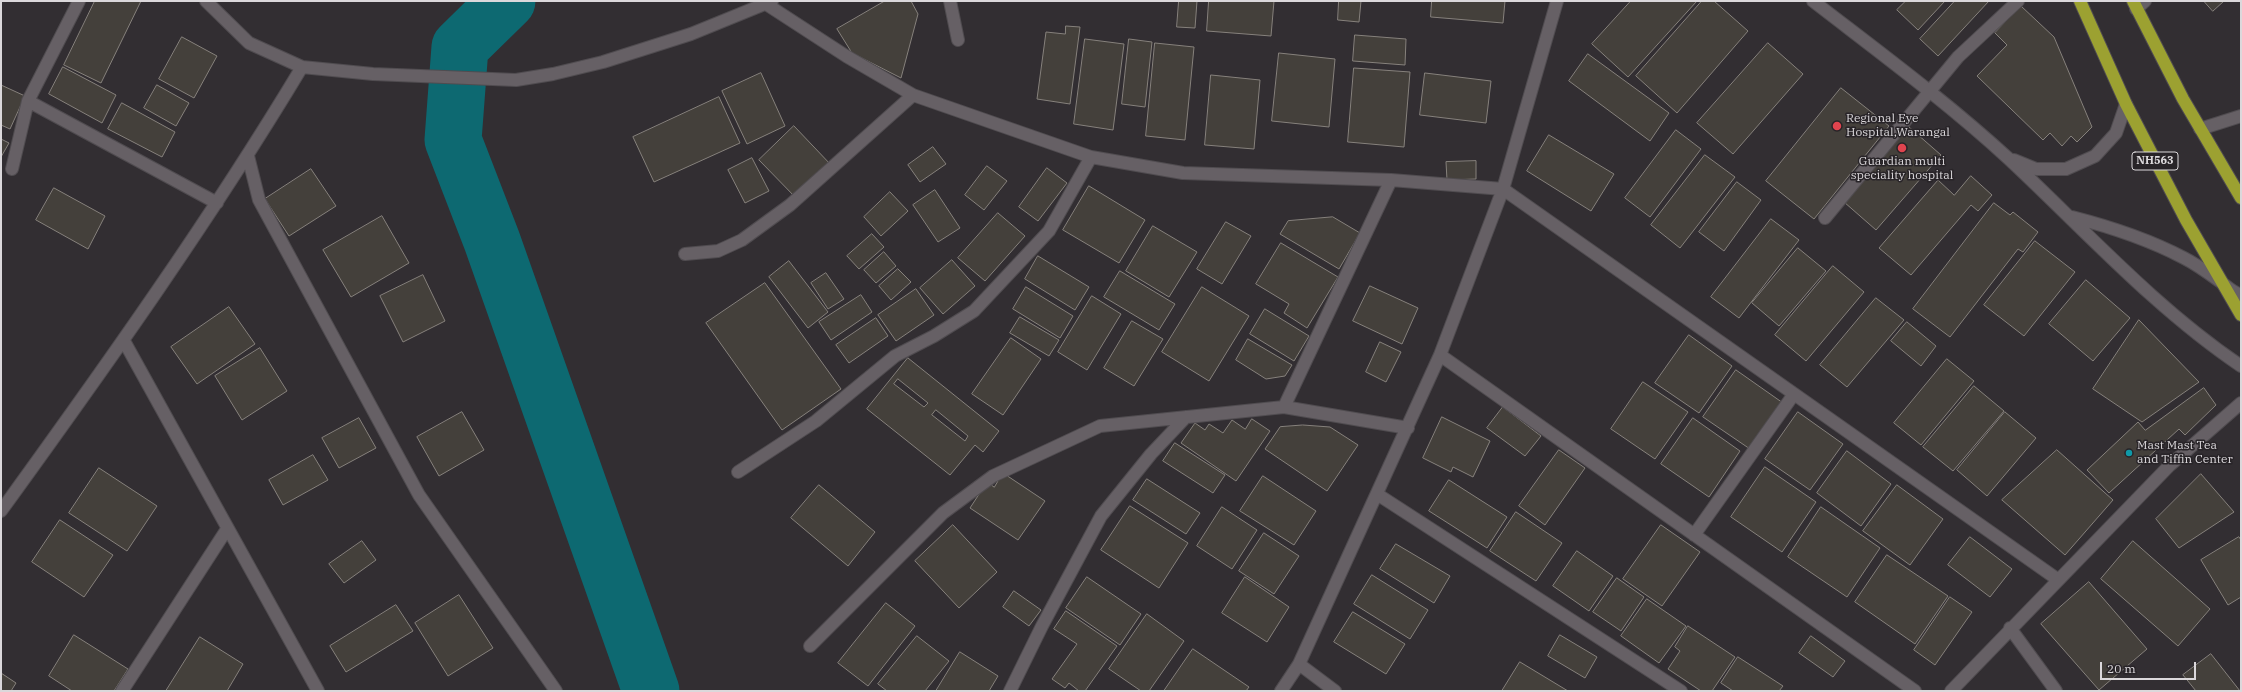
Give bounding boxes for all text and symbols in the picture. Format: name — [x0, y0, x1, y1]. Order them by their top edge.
place label: Regional Eye Hospital,Warangal — [1846, 112, 1950, 140]
marker: Regional Eye Hospital,Warangal — [1831, 120, 1843, 132]
marker: Guardian multi speciality hospital — [1896, 142, 1908, 154]
road number: NH563 — [2132, 152, 2178, 170]
place label: Guardian multi speciality hospital — [1851, 155, 1953, 183]
place label: Mast Mast Tea and Tiffin Center — [2137, 439, 2233, 467]
marker: Mast Mast Tea and Tiffin Center — [2124, 448, 2134, 458]
scale bar — [2102, 654, 2198, 680]
text: 20 m — [2107, 661, 2136, 676]

